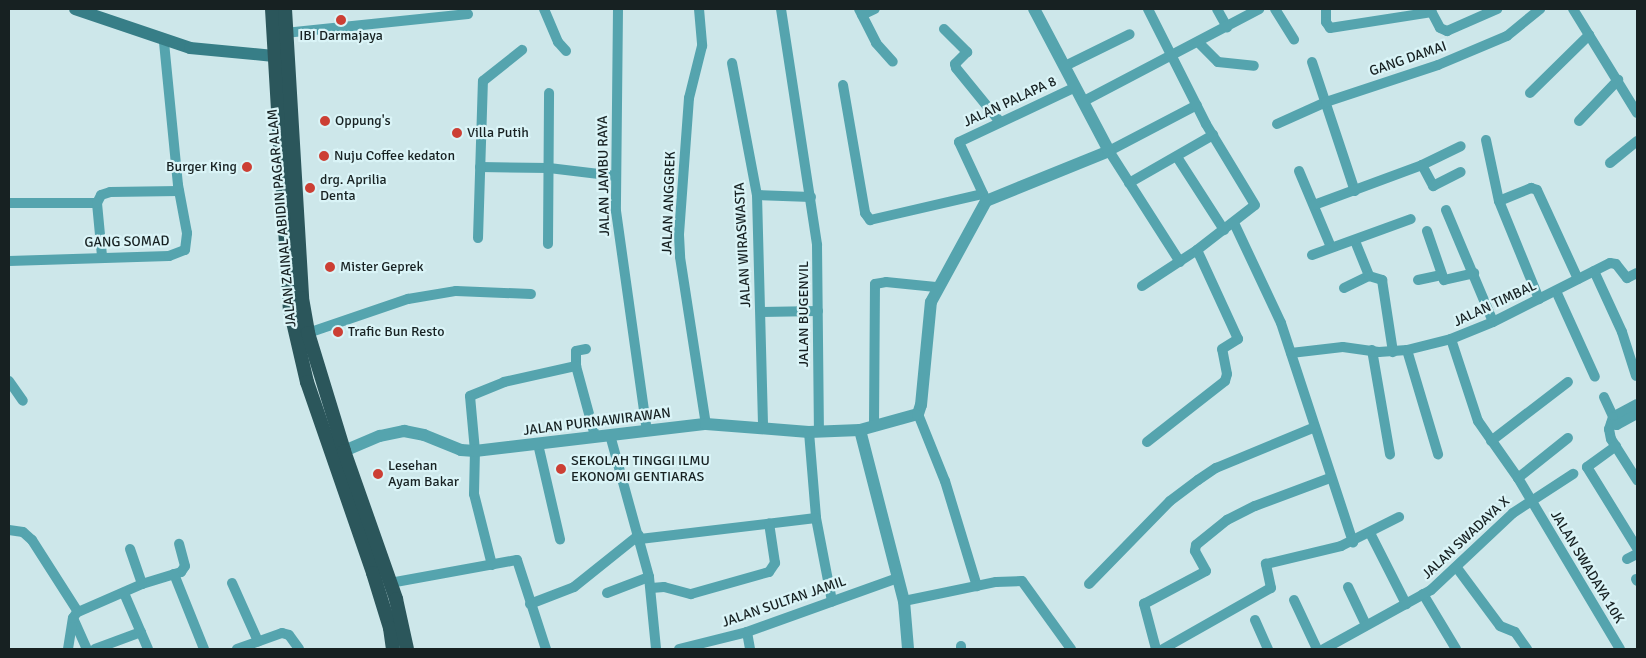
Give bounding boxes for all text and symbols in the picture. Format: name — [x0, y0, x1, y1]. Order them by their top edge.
marker: IBI Darmajaya — [335, 14, 347, 26]
place label: IBI Darmajaya — [299, 28, 383, 44]
street label: GANG DAMAI — [1367, 38, 1449, 80]
street label: JALAN PALAPA 8 — [961, 73, 1059, 131]
street label: JALAN ZAINAL ABIDIN PAGAR ALAM — [264, 108, 300, 328]
place label: Oppung's — [335, 113, 391, 129]
marker: Oppung's — [319, 115, 331, 127]
street label: JALAN JAMBU RAYA — [595, 115, 613, 237]
place label: Villa Putih — [467, 125, 529, 141]
marker: Villa Putih — [451, 127, 463, 139]
place label: Nuju Coffee kedaton — [334, 148, 455, 164]
marker: Nuju Coffee kedaton — [318, 150, 330, 162]
street label: JALAN ANGGREK — [659, 151, 679, 255]
place label: Burger King — [166, 159, 237, 175]
marker: Burger King — [241, 161, 253, 173]
place label: drg. Aprilia Denta — [320, 172, 387, 204]
marker: drg. Aprilia Denta — [304, 182, 316, 194]
street label: JALAN WIRASWASTA — [731, 182, 755, 308]
street label: GANG SOMAD — [84, 233, 170, 251]
place label: Mister Geprek — [340, 259, 424, 275]
marker: Mister Geprek — [324, 261, 336, 273]
street label: JALAN BUGENVIL — [796, 261, 812, 367]
street label: JALAN TIMBAL — [1451, 277, 1539, 331]
place label: Trafic Bun Resto — [348, 324, 444, 340]
marker: Trafic Bun Resto — [332, 326, 344, 338]
street label: JALAN PURNAWIRAWAN — [522, 405, 672, 439]
place label: SEKOLAH TINGGI ILMU EKONOMI GENTIARAS — [571, 453, 710, 486]
place label: Lesehan Ayam Bakar — [388, 458, 459, 491]
marker: SEKOLAH TINGGI ILMU EKONOMI GENTIARAS — [555, 463, 567, 475]
marker: Lesehan Ayam Bakar — [372, 468, 384, 480]
street label: JALAN SWADAYA X — [1419, 493, 1513, 583]
street label: JALAN SWADAYA 10K — [1547, 508, 1627, 626]
street label: JALAN SULTAN JAMIL — [720, 573, 848, 631]

